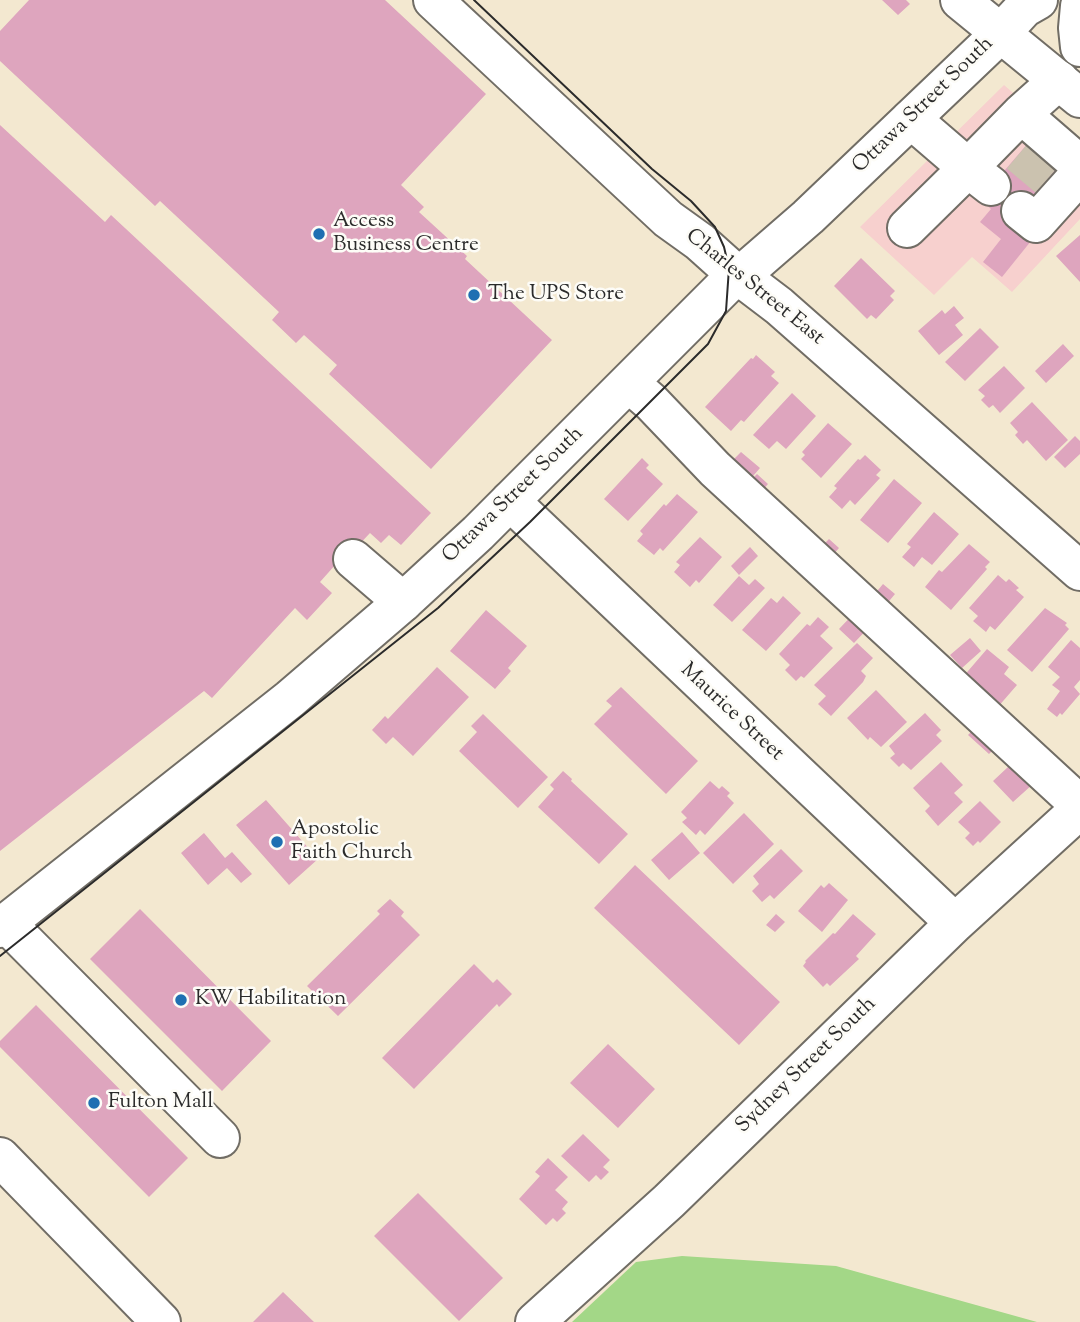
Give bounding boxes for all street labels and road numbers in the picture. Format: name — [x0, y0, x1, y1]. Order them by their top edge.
street label: Ottawa Street South — [848, 32, 1000, 180]
street label: Charles Street East — [680, 224, 828, 352]
street label: Ottawa Street South — [438, 422, 590, 570]
street label: Maurice Street — [674, 659, 788, 767]
street label: Sydney Street South — [732, 993, 882, 1139]

